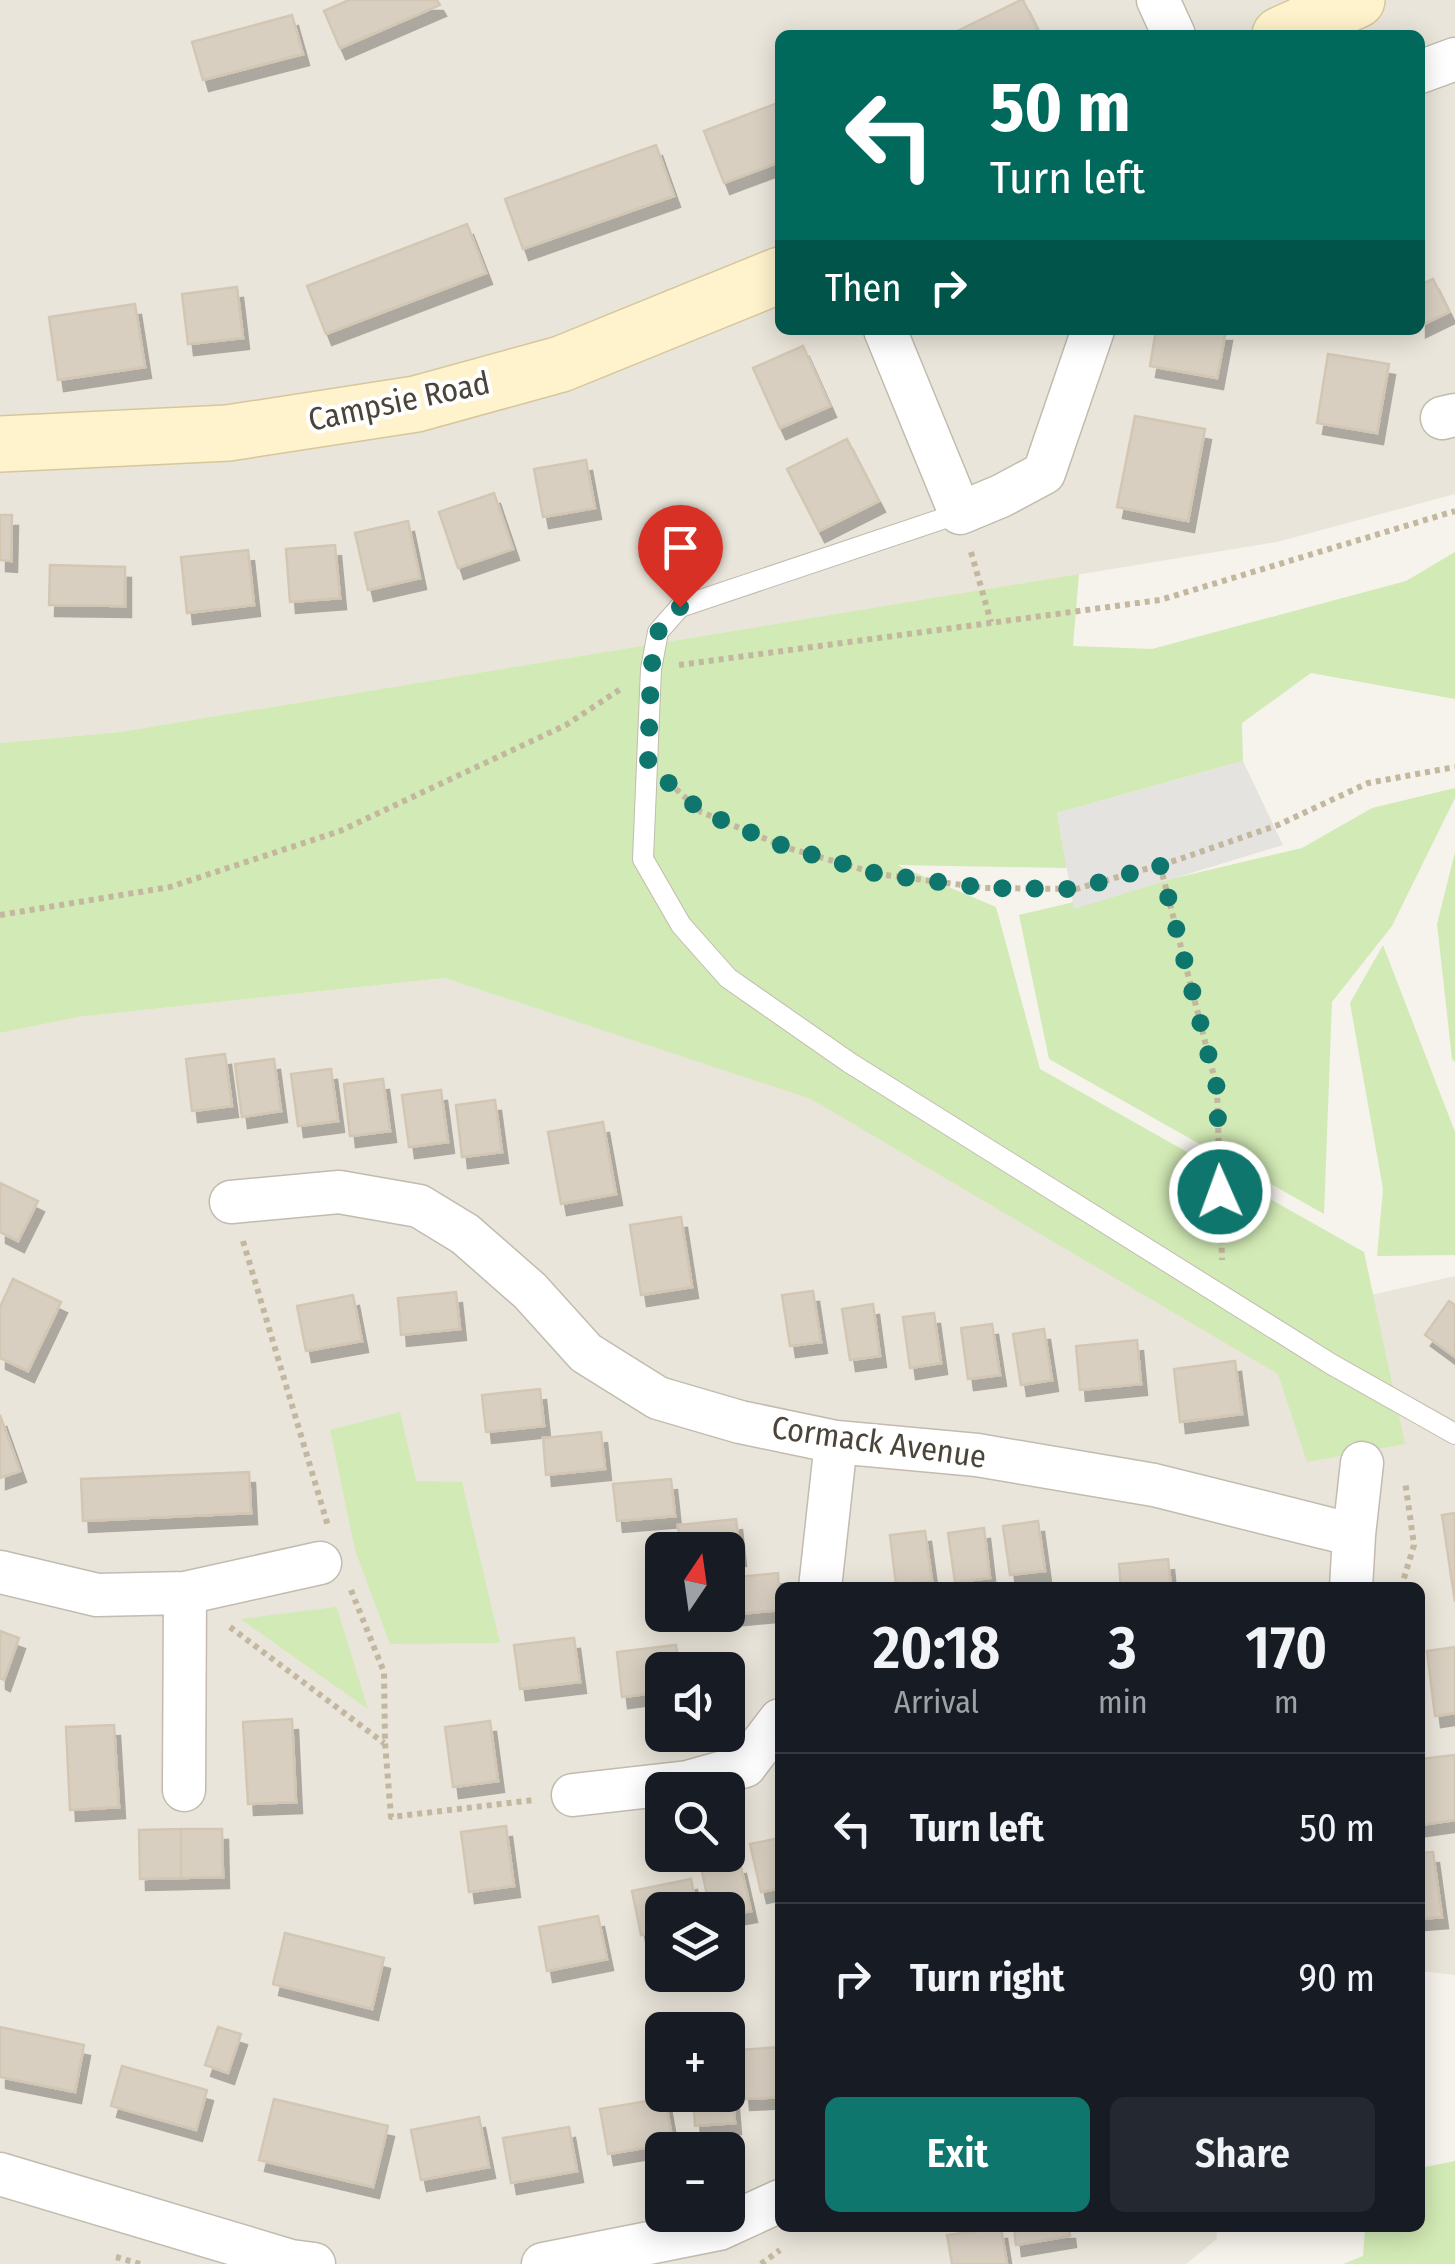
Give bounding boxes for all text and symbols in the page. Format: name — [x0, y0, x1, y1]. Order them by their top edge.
text: 50 m — [990, 66, 1131, 150]
icon: left — [825, 70, 955, 200]
text: Turn left — [990, 151, 1145, 205]
icon: right — [921, 260, 976, 315]
text: Then — [825, 265, 901, 311]
street label: Campsie Road — [305, 363, 493, 439]
pin — [638, 505, 723, 608]
icon: arrive — [653, 520, 708, 575]
position arrow — [1168, 1140, 1272, 1244]
street label: Cormack Avenue — [769, 1408, 989, 1476]
north arrow — [645, 1532, 745, 1632]
map controls — [645, 1532, 745, 2232]
text: 20:18 — [873, 1612, 1000, 1684]
text: 3 — [1109, 1612, 1137, 1684]
text: 170 — [1245, 1612, 1327, 1684]
button: sound — [645, 1652, 745, 1752]
text: Arrival — [894, 1683, 979, 1721]
text: min — [1098, 1683, 1148, 1721]
text: m — [1274, 1683, 1299, 1721]
button: search — [645, 1772, 745, 1872]
icon: left — [825, 1801, 880, 1856]
text: Turn left — [910, 1805, 1044, 1851]
text: 50 m — [1300, 1805, 1375, 1851]
button: layers — [645, 1892, 745, 1992]
icon: right — [825, 1951, 880, 2006]
text: Turn right — [910, 1955, 1064, 2001]
text: 90 m — [1299, 1955, 1375, 2001]
button: + — [645, 2012, 745, 2112]
button: Exit — [825, 2097, 1090, 2212]
button: Share — [1110, 2097, 1375, 2212]
button: − — [645, 2132, 745, 2232]

